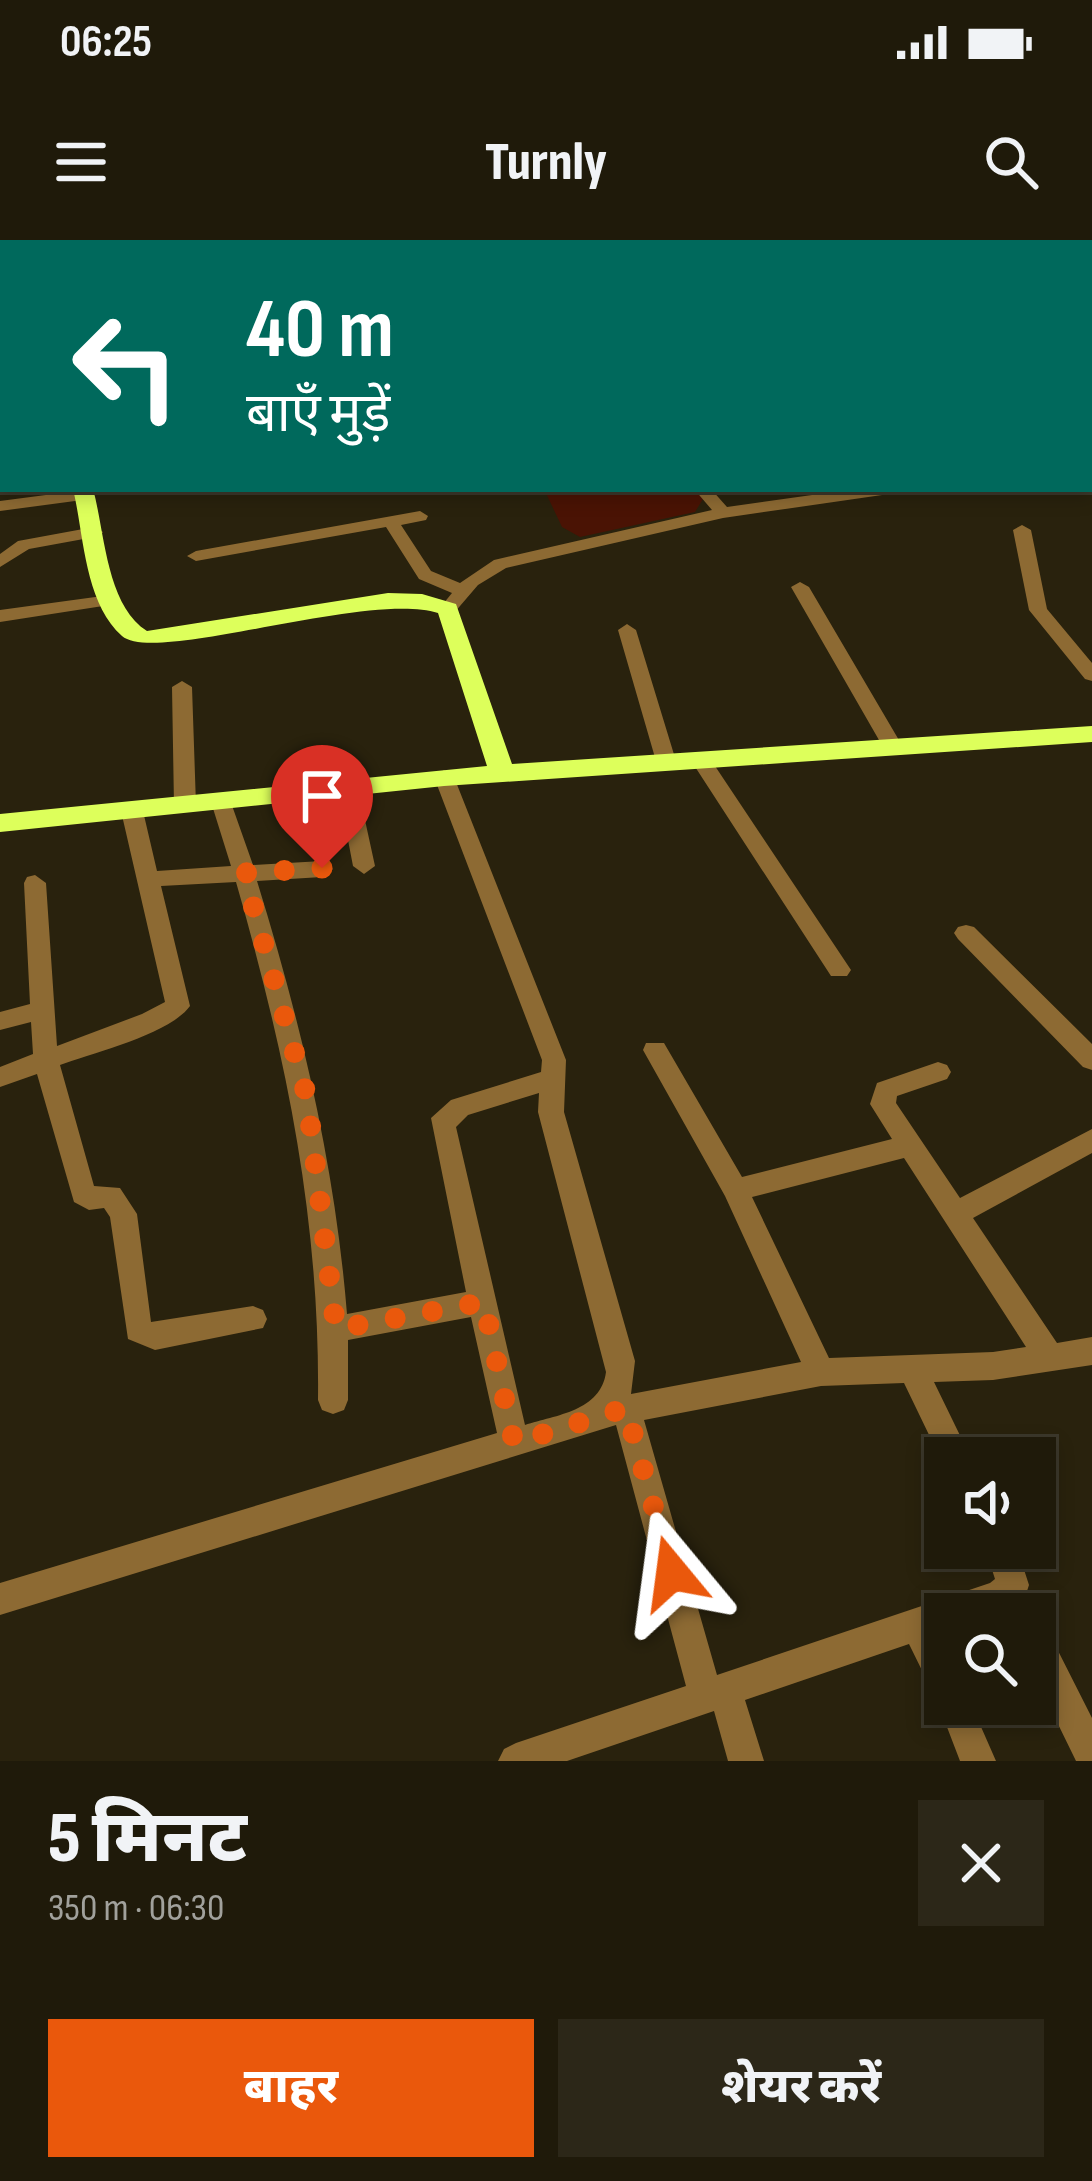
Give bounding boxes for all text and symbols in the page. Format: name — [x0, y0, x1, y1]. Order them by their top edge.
text: 06:25 — [60, 15, 152, 70]
icon: menu — [48, 129, 114, 195]
icon: search — [978, 129, 1044, 195]
text: Turnly — [485, 130, 607, 195]
text: 40 m — [246, 280, 394, 381]
icon: left — [48, 288, 204, 444]
text: बाएँ मुड़ें — [246, 382, 390, 447]
pin — [271, 745, 373, 868]
icon: arrive — [289, 763, 355, 829]
map controls — [924, 1437, 1056, 1725]
button: sound — [924, 1437, 1056, 1569]
position arrow — [609, 1510, 735, 1636]
button: search — [924, 1593, 1056, 1725]
text: 5 मिनट — [48, 1796, 247, 1883]
button: close — [918, 1800, 1044, 1926]
text: 350 m · 06:30 — [48, 1885, 224, 1932]
button: बाहर — [48, 2019, 534, 2157]
button: शेयर करें — [558, 2019, 1044, 2157]

